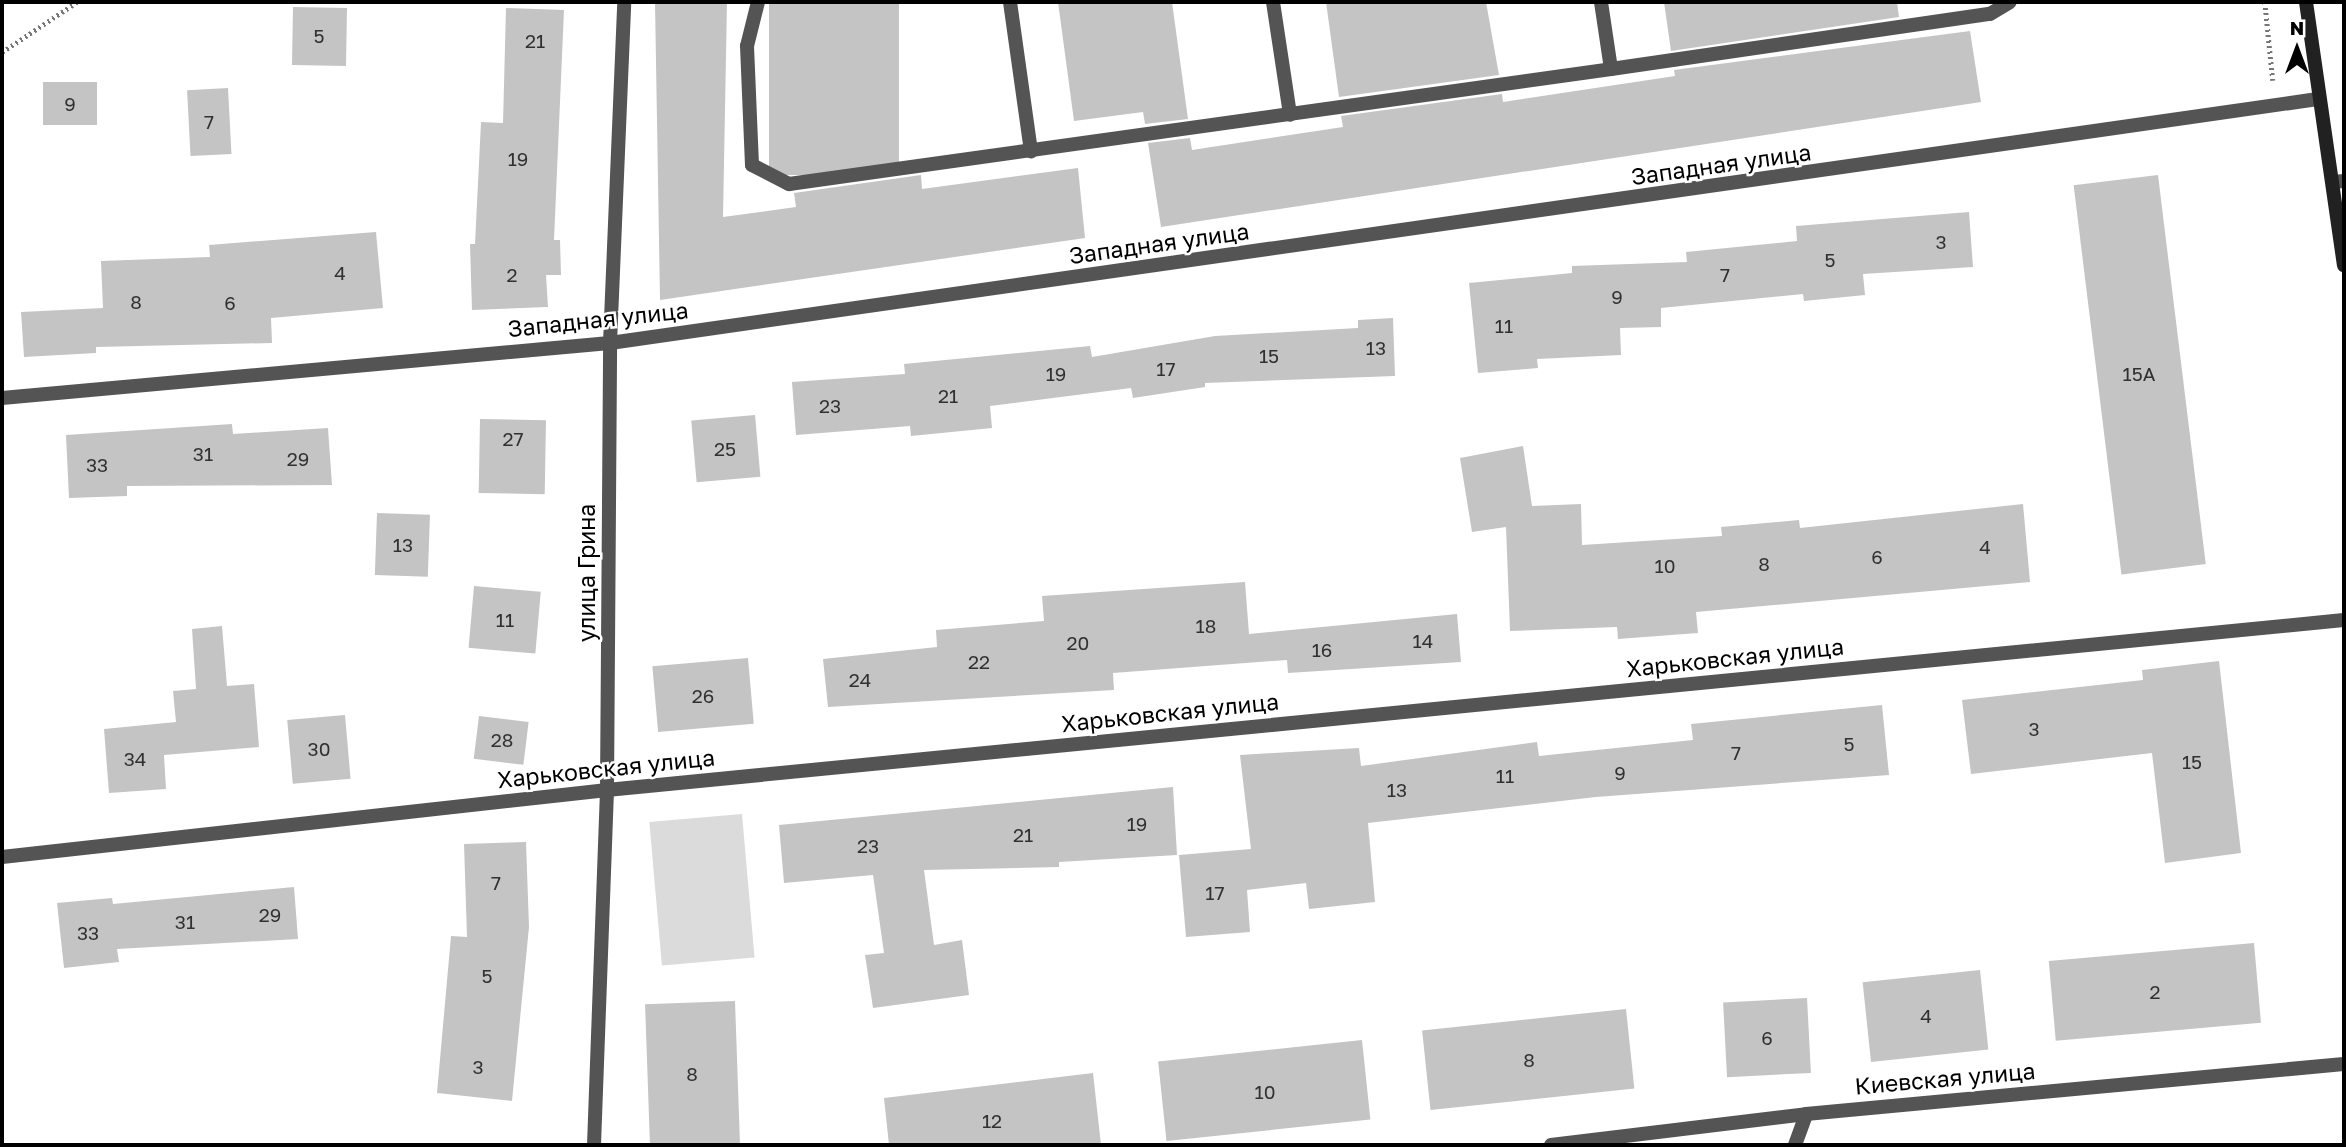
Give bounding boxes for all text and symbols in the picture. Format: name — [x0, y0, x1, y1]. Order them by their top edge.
north arrow — [2262, 14, 2332, 84]
text: N — [2290, 16, 2304, 39]
house number: 5 — [313, 25, 325, 47]
house number: 21 — [525, 30, 545, 52]
house number: 9 — [64, 93, 76, 115]
house number: 7 — [204, 111, 214, 133]
street label: Западная улица — [1629, 138, 1813, 190]
house number: 19 — [508, 148, 528, 170]
street label: Западная улица — [1067, 217, 1251, 269]
house number: 3 — [1935, 231, 1947, 253]
house number: 5 — [1824, 249, 1836, 271]
house number: 4 — [334, 262, 346, 284]
house number: 2 — [506, 264, 518, 286]
house number: 7 — [1720, 264, 1730, 286]
house number: 9 — [1611, 286, 1623, 308]
house number: 8 — [130, 291, 142, 313]
house number: 6 — [224, 292, 236, 314]
street label: Западная улица — [506, 296, 690, 342]
house number: 11 — [1495, 315, 1513, 337]
house number: 13 — [1366, 337, 1386, 359]
house number: 15 — [1259, 345, 1279, 367]
house number: 17 — [1156, 358, 1176, 380]
house number: 19 — [1046, 363, 1066, 385]
house number: 15А — [2123, 363, 2155, 385]
house number: 21 — [938, 385, 958, 407]
house number: 23 — [819, 395, 841, 417]
house number: 27 — [502, 428, 524, 450]
house number: 25 — [714, 438, 736, 460]
house number: 31 — [193, 443, 213, 465]
house number: 29 — [287, 448, 309, 470]
house number: 33 — [86, 454, 108, 476]
street label: улица Грина — [572, 504, 600, 642]
house number: 13 — [393, 534, 413, 556]
house number: 4 — [1979, 536, 1991, 558]
house number: 6 — [1871, 546, 1883, 568]
house number: 8 — [1758, 553, 1770, 575]
house number: 10 — [1655, 555, 1675, 577]
house number: 11 — [496, 609, 514, 631]
house number: 18 — [1196, 615, 1216, 637]
house number: 14 — [1413, 630, 1433, 652]
house number: 20 — [1067, 632, 1089, 654]
street label: Харьковская улица — [1625, 632, 1845, 682]
house number: 16 — [1312, 639, 1332, 661]
house number: 22 — [968, 651, 990, 673]
house number: 24 — [849, 669, 871, 691]
house number: 26 — [692, 685, 714, 707]
street label: Харьковская улица — [1060, 687, 1280, 737]
house number: 3 — [2028, 718, 2040, 740]
house number: 28 — [491, 729, 513, 751]
house number: 5 — [1843, 733, 1855, 755]
house number: 30 — [308, 738, 330, 760]
house number: 7 — [1731, 742, 1741, 764]
street label: Харьковская улица — [496, 743, 716, 793]
house number: 34 — [124, 748, 146, 770]
house number: 15 — [2182, 751, 2202, 773]
house number: 9 — [1614, 762, 1626, 784]
house number: 11 — [1496, 765, 1514, 787]
house number: 13 — [1387, 779, 1407, 801]
house number: 19 — [1127, 813, 1147, 835]
house number: 21 — [1013, 824, 1033, 846]
house number: 23 — [857, 835, 879, 857]
house number: 7 — [491, 872, 501, 894]
house number: 17 — [1205, 882, 1225, 904]
house number: 29 — [259, 904, 281, 926]
house number: 31 — [175, 911, 195, 933]
house number: 33 — [77, 922, 99, 944]
house number: 5 — [481, 965, 493, 987]
house number: 2 — [2149, 981, 2161, 1003]
house number: 4 — [1920, 1005, 1932, 1027]
house number: 6 — [1761, 1027, 1773, 1049]
house number: 8 — [1523, 1049, 1535, 1071]
house number: 3 — [472, 1056, 484, 1078]
street label: Киевская улица — [1854, 1056, 2036, 1100]
house number: 8 — [686, 1063, 698, 1085]
house number: 10 — [1255, 1081, 1275, 1103]
house number: 12 — [982, 1110, 1002, 1132]

